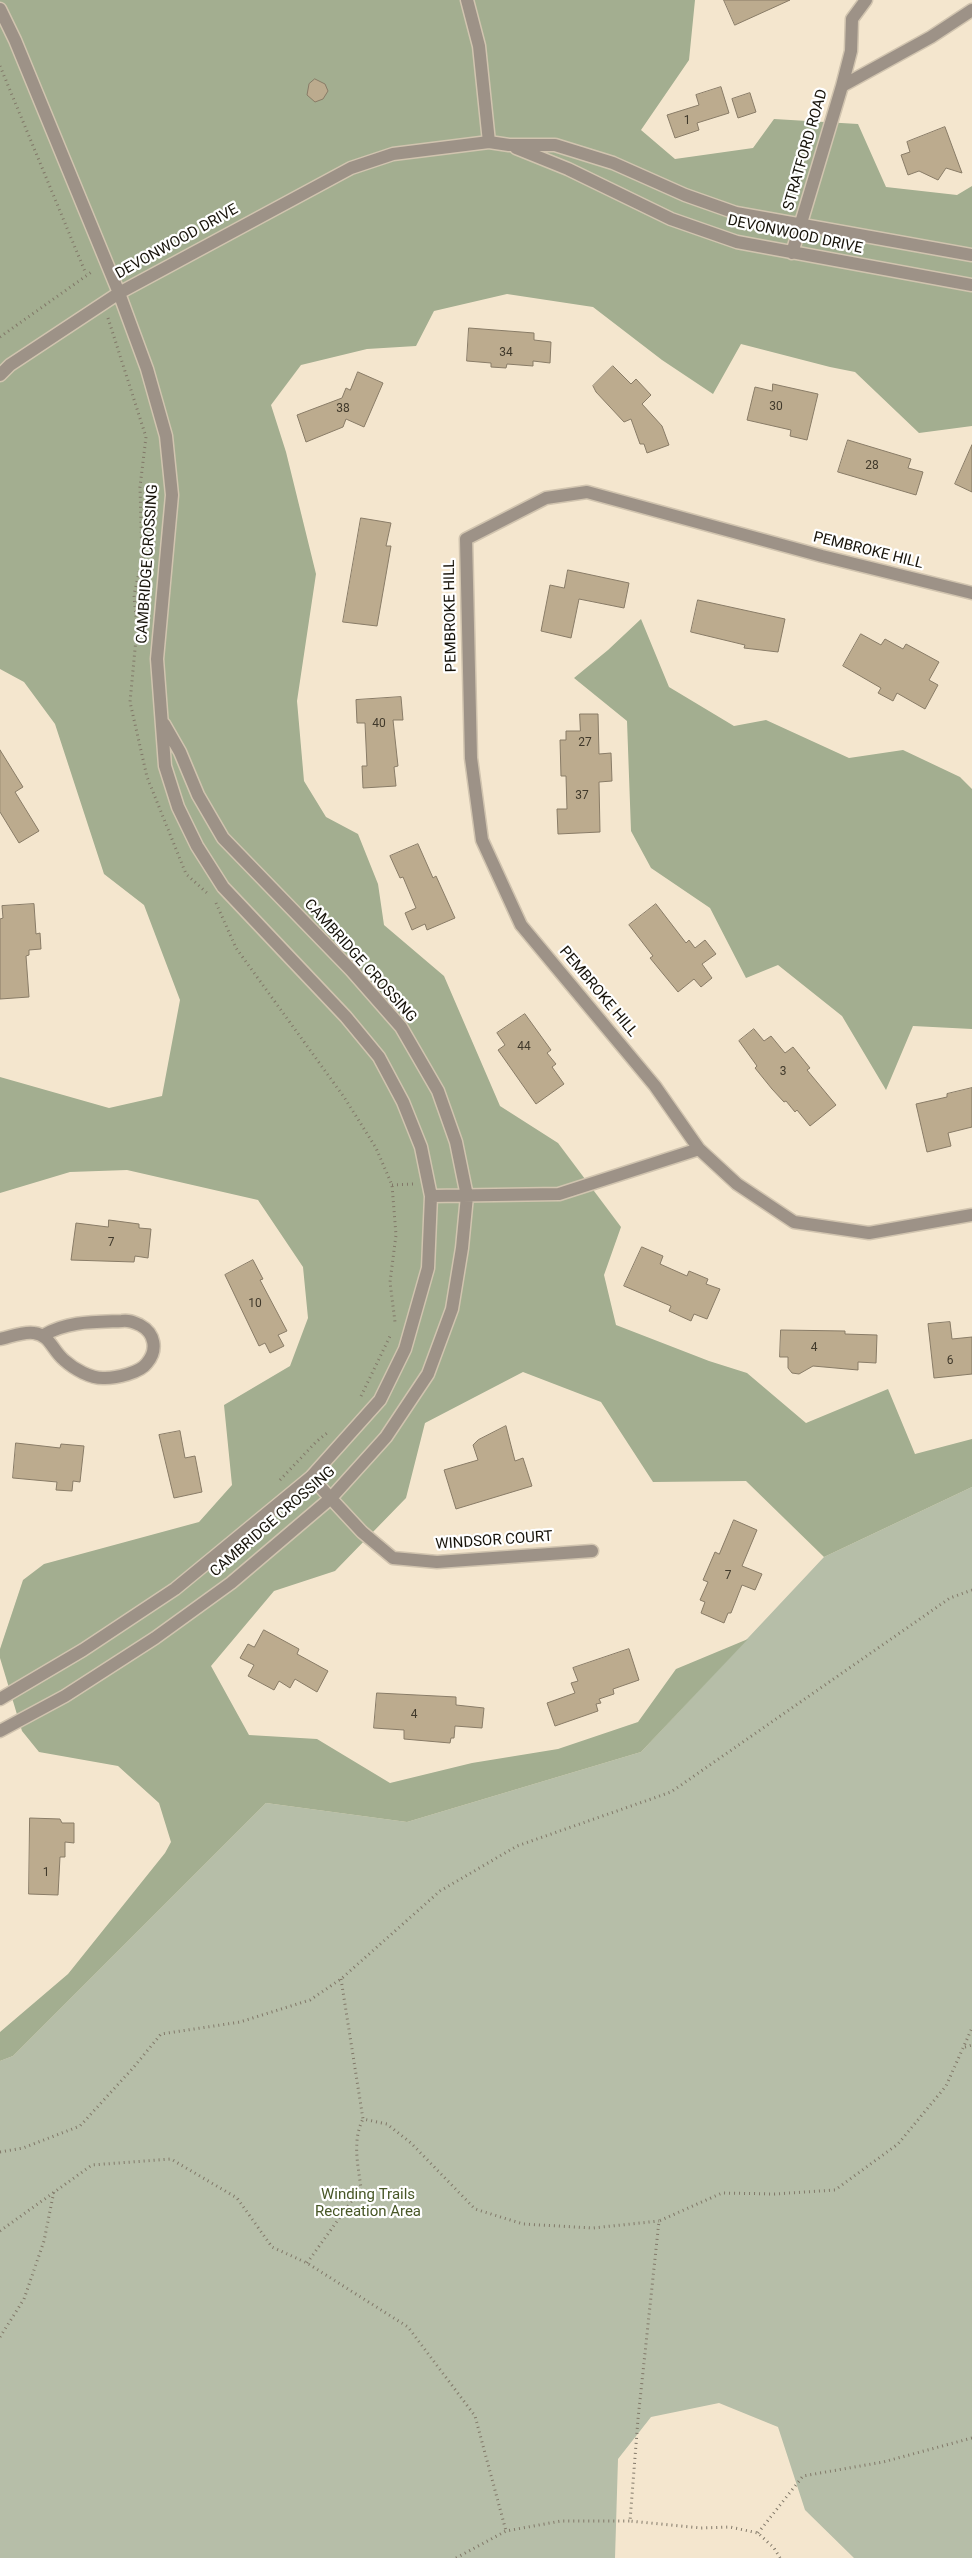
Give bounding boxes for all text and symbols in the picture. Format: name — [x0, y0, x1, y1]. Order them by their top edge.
street label: STRATFORD ROAD — [780, 87, 832, 213]
house number: 1 — [684, 114, 690, 128]
street label: DEVONWOOD DRIVE — [112, 201, 242, 283]
street label: DEVONWOOD DRIVE — [726, 212, 864, 258]
house number: 34 — [499, 346, 513, 360]
house number: 30 — [769, 400, 783, 414]
house number: 38 — [336, 402, 350, 416]
house number: 28 — [865, 459, 879, 473]
street label: CAMBRIDGE CROSSING — [133, 484, 163, 644]
street label: PEMBROKE HILL — [811, 529, 925, 573]
street label: PEMBROKE HILL — [441, 560, 461, 672]
house number: 40 — [372, 717, 386, 731]
house number: 27 — [578, 736, 592, 750]
house number: 37 — [575, 789, 589, 803]
street label: CAMBRIDGE CROSSING — [300, 896, 420, 1026]
street label: PEMBROKE HILL — [555, 943, 641, 1041]
house number: 44 — [517, 1040, 531, 1054]
house number: 3 — [780, 1065, 786, 1079]
house number: 7 — [108, 1236, 114, 1250]
house number: 10 — [248, 1297, 262, 1311]
house number: 4 — [811, 1341, 817, 1355]
house number: 6 — [947, 1354, 953, 1368]
street label: CAMBRIDGE CROSSING — [207, 1463, 339, 1581]
street label: WINDSOR COURT — [435, 1528, 553, 1554]
house number: 7 — [725, 1569, 731, 1583]
house number: 4 — [411, 1708, 417, 1722]
house number: 1 — [43, 1866, 49, 1880]
park label: Winding Trails Recreation Area — [315, 2186, 421, 2221]

